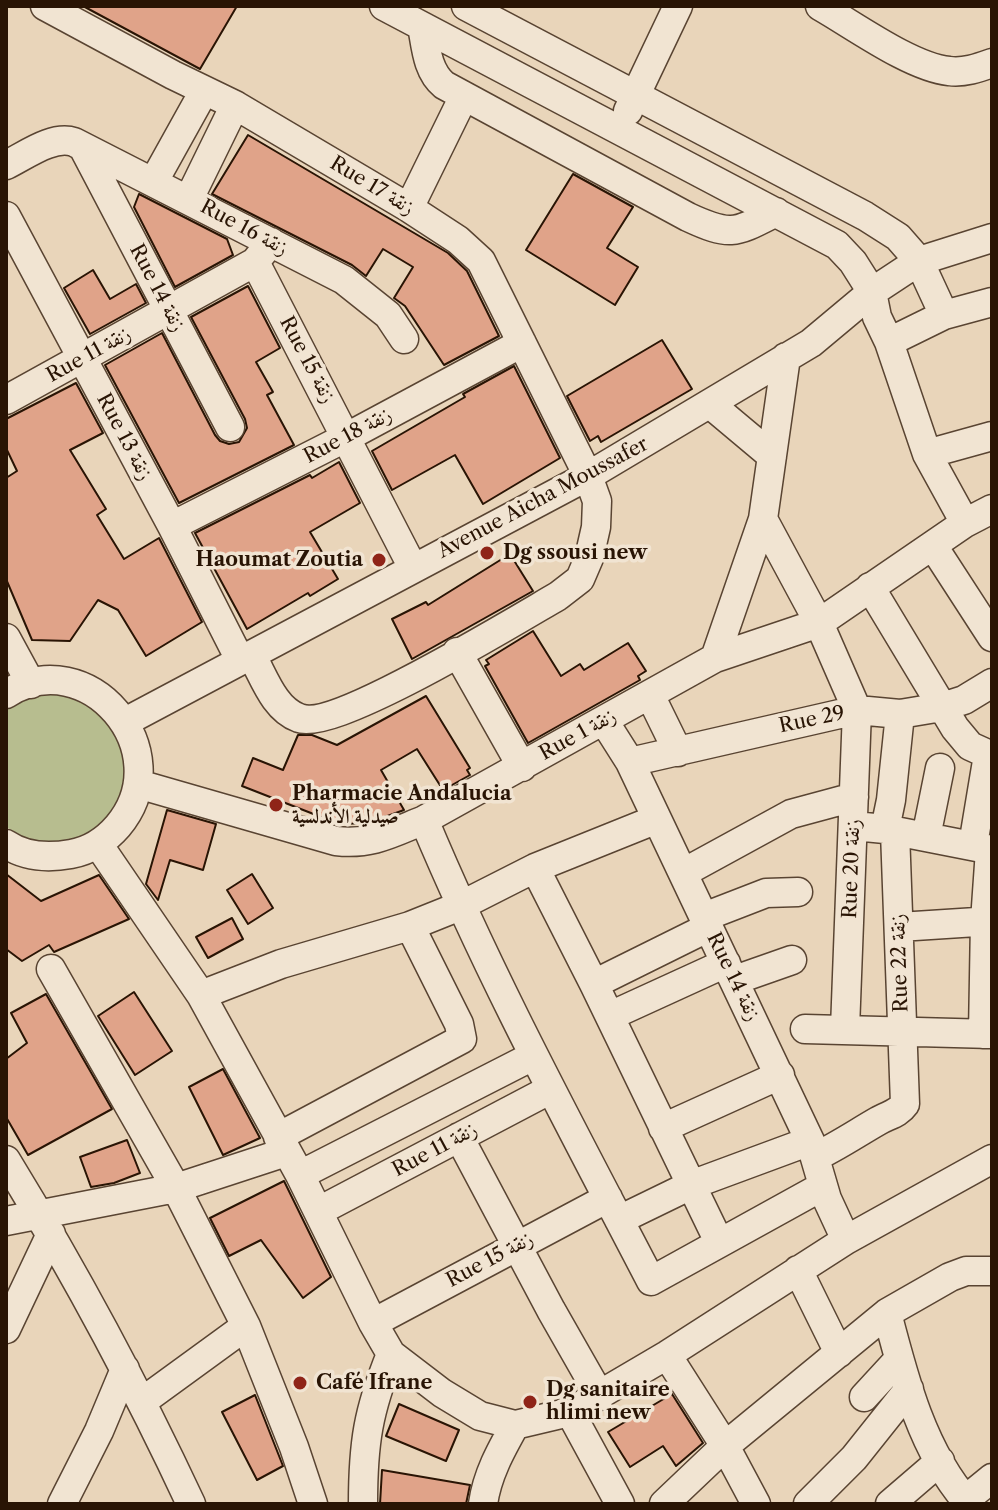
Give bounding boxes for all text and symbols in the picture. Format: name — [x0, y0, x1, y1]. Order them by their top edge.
street label: Rue 17 زنقة — [326, 152, 418, 220]
street label: Rue 16 زنقة — [196, 195, 292, 261]
street label: Rue 14 زنقة — [124, 240, 190, 336]
street label: Rue 15 زنقة — [274, 312, 340, 408]
street label: Rue 11 زنقة — [43, 322, 135, 388]
street label: Rue 13 زنقة — [91, 389, 157, 485]
street label: Rue 18 زنقة — [300, 403, 396, 469]
street label: Avenue Aicha Moussafer — [434, 432, 652, 564]
place label: Dg ssousi new — [503, 541, 647, 565]
marker: Dg ssousi new — [478, 544, 496, 562]
place label: Haoumat Zoutia — [196, 548, 363, 572]
marker: Haoumat Zoutia — [370, 551, 388, 569]
street label: Rue 29 — [777, 701, 847, 739]
street label: Rue 1 زنقة — [535, 704, 621, 766]
place label: Pharmacie Andalucia صيدلية الأندلسية — [292, 782, 512, 829]
marker: Pharmacie Andalucia صيدلية الأندلسية — [267, 796, 285, 814]
street label: Rue 20 زنقة — [838, 819, 866, 919]
street label: Rue 22 زنقة — [886, 913, 914, 1013]
street label: Rue 14 زنقة — [701, 929, 765, 1025]
street label: Rue 11 زنقة — [389, 1118, 481, 1182]
street label: Rue 15 زنقة — [442, 1227, 538, 1293]
place label: Café Ifrane — [316, 1371, 432, 1395]
marker: Café Ifrane — [291, 1374, 309, 1392]
place label: Dg sanitaire hlimi new — [546, 1378, 670, 1425]
marker: Dg sanitaire hlimi new — [521, 1393, 539, 1411]

